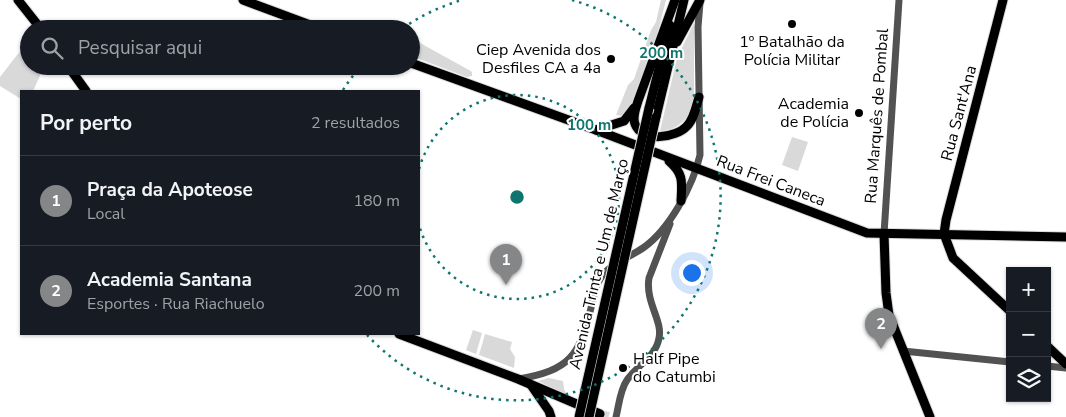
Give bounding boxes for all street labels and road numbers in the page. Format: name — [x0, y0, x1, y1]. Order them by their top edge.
street label: Rua Marquês de Pombal — [860, 27, 894, 204]
street label: Rua Sant'Ana — [936, 63, 982, 163]
street label: Rua Frei Caneca — [713, 150, 829, 212]
street label: Avenida Trinta e Um de Março — [564, 156, 634, 372]

